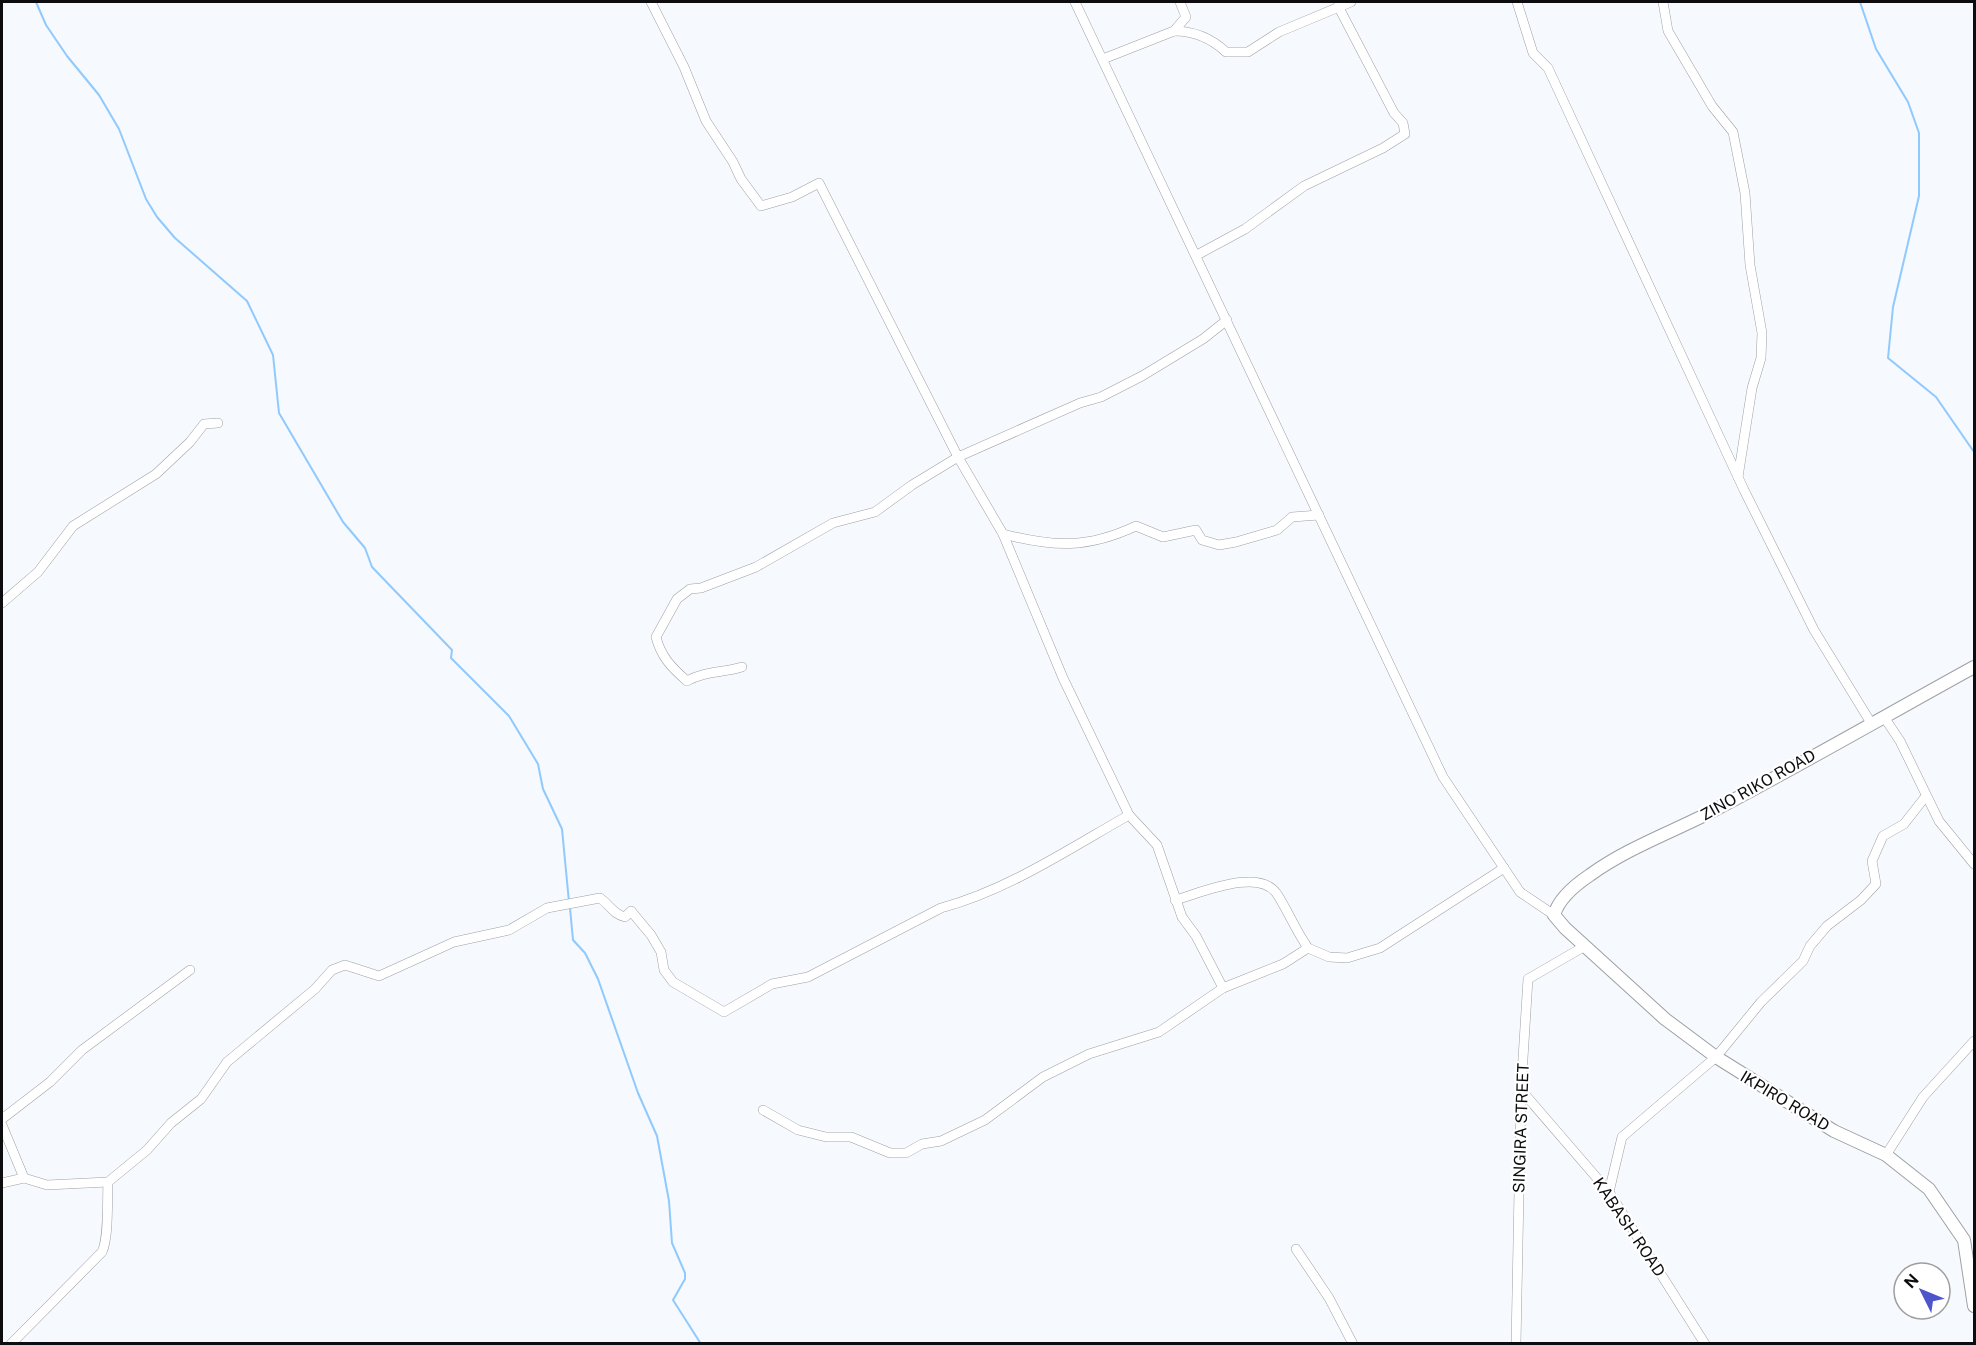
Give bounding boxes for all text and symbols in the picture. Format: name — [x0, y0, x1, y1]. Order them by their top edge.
street label: ZINO RIKO ROAD — [1697, 746, 1819, 824]
street label: SINGIRA STREET — [1509, 1062, 1533, 1193]
street label: IKPIRO ROAD — [1737, 1067, 1833, 1135]
street label: KABASH ROAD — [1589, 1174, 1669, 1280]
north arrow — [1892, 1261, 1952, 1321]
text: N — [1900, 1270, 1923, 1292]

